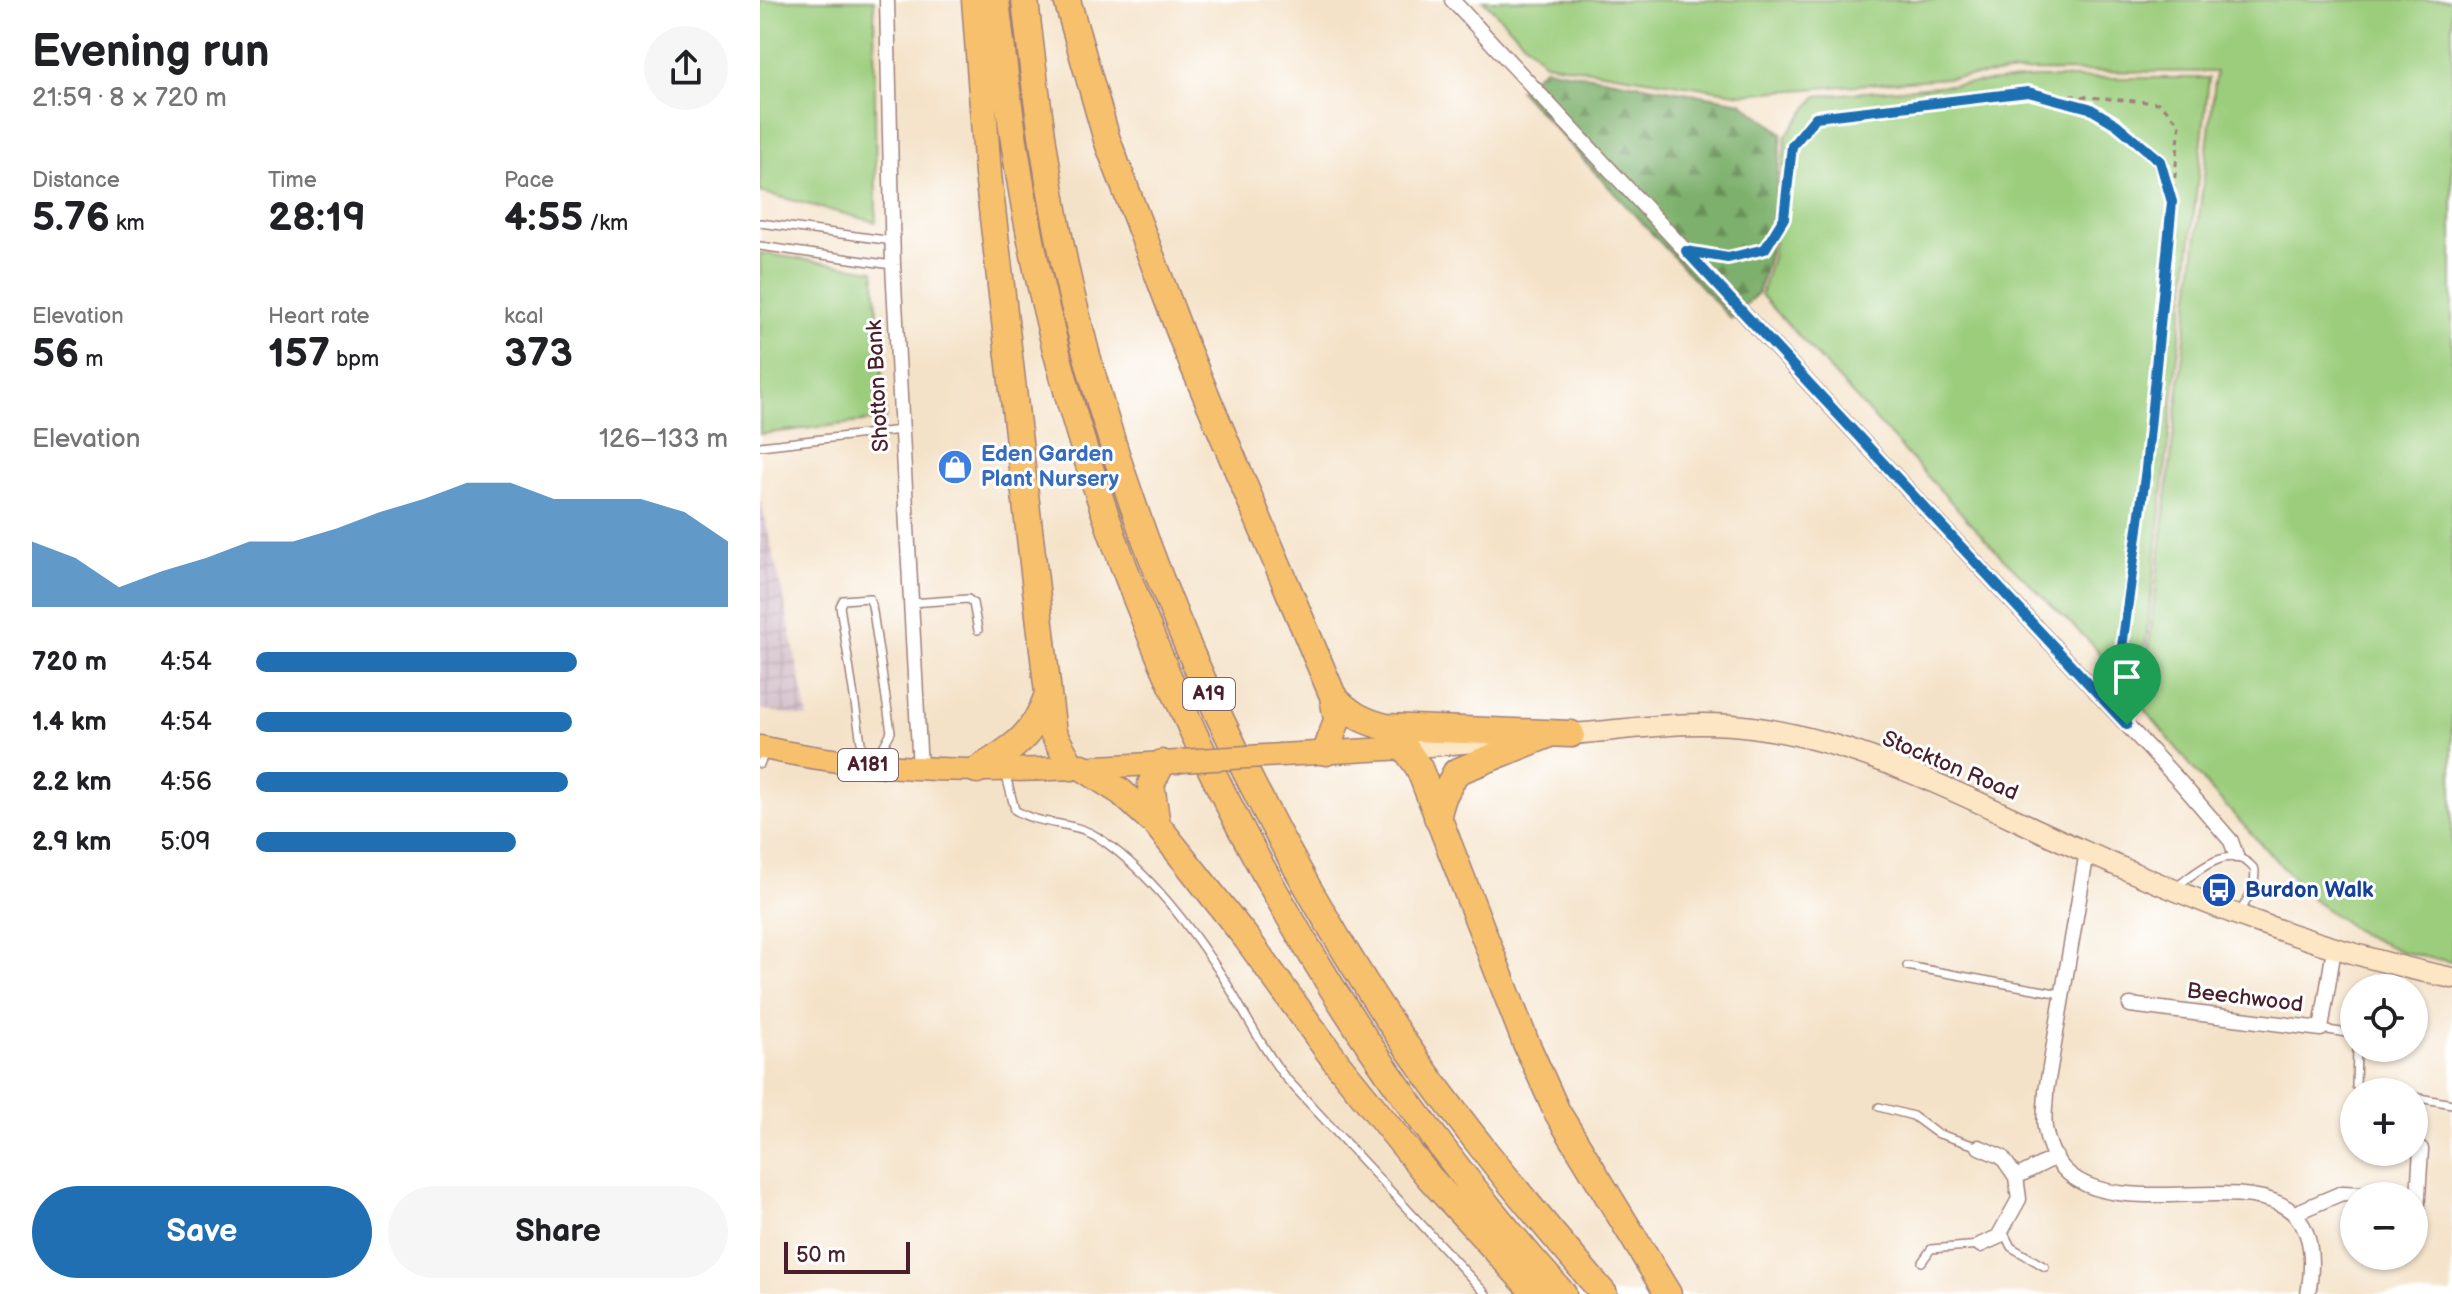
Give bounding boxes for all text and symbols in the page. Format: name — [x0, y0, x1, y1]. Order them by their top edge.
text: Evening run — [32, 26, 269, 79]
button: share — [644, 26, 728, 110]
text: 21:59 · 8 × 720 m — [32, 83, 227, 114]
text: Distance — [32, 167, 120, 194]
text: Time — [268, 167, 317, 194]
text: Pace — [504, 167, 554, 194]
text: 5.76 — [32, 194, 110, 242]
text: 28:19 — [268, 194, 366, 242]
text: 4:55 — [504, 194, 583, 242]
text: km — [110, 210, 145, 237]
text: /km — [583, 210, 628, 237]
text: Elevation — [32, 303, 124, 330]
text: Heart rate — [268, 303, 370, 330]
text: kcal — [504, 303, 543, 330]
street label: Shotton Bank — [861, 319, 895, 453]
text: 56 — [32, 330, 79, 378]
text: 157 — [268, 330, 330, 378]
text: 373 — [504, 330, 573, 378]
text: m — [79, 346, 103, 373]
text: bpm — [330, 346, 379, 373]
text: Elevation — [32, 424, 140, 455]
text: 126–133 m — [599, 424, 728, 455]
place label: Eden Garden Plant Nursery — [981, 441, 1119, 493]
shop icon: Eden Garden Plant Nursery — [936, 448, 974, 486]
pin — [2093, 643, 2161, 725]
text: 720 m — [32, 647, 107, 678]
text: 4:54 — [160, 647, 212, 678]
icon: arrive — [2105, 655, 2149, 699]
road number: A19 — [1183, 678, 1235, 710]
text: 1.4 km — [32, 707, 107, 738]
text: 4:54 — [160, 707, 212, 738]
street label: Stockton Road — [1878, 725, 2022, 807]
road number: A181 — [838, 749, 898, 781]
text: 2.2 km — [32, 767, 112, 798]
text: 4:56 — [160, 767, 212, 798]
text: 2.9 km — [32, 827, 111, 858]
text: 5:09 — [160, 827, 210, 858]
bus stop icon: Burdon Walk — [2200, 871, 2238, 909]
place label: Burdon Walk — [2245, 877, 2374, 904]
map controls — [2340, 974, 2428, 1270]
button: locate — [2340, 974, 2428, 1062]
street label: Beechwood — [2185, 977, 2305, 1019]
button: + — [2340, 1078, 2428, 1166]
button: − — [2340, 1182, 2428, 1270]
button: Save — [32, 1186, 372, 1278]
button: Share — [388, 1186, 728, 1278]
scale bar — [784, 1238, 910, 1274]
text: 50 m — [796, 1242, 846, 1269]

